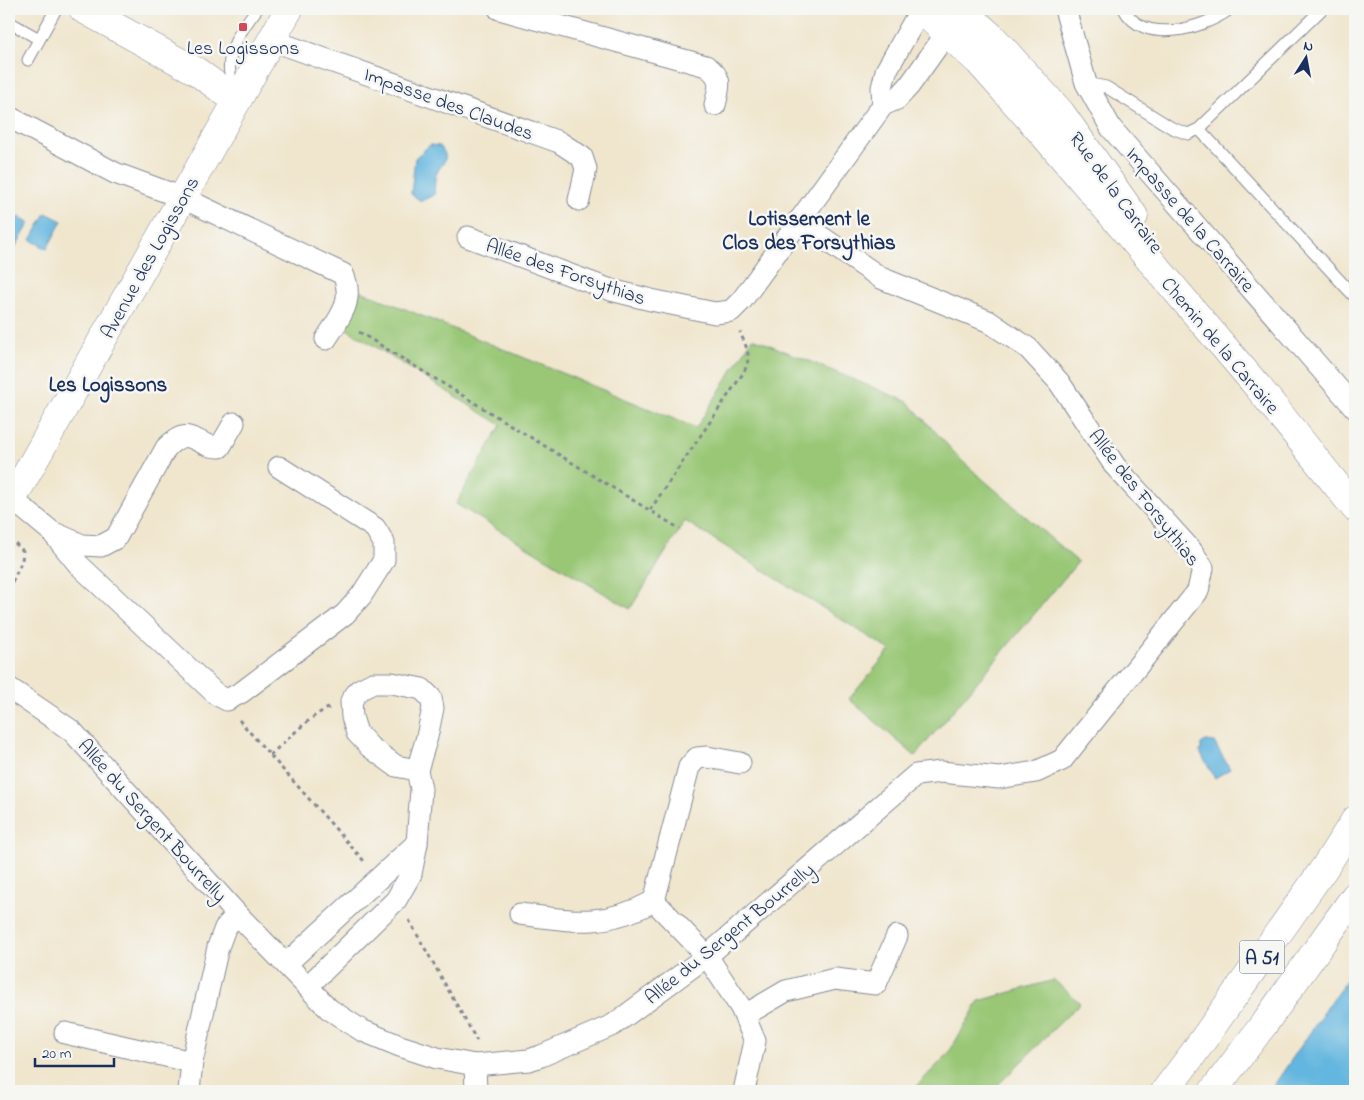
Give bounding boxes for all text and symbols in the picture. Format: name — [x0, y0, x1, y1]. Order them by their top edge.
marker: Les Logissons — [237, 21, 249, 33]
north arrow — [1282, 32, 1332, 82]
place label: Les Logissons — [187, 35, 299, 65]
text: N — [1302, 36, 1315, 58]
street label: Impasse des Claudes — [359, 61, 537, 150]
street label: Rue de la Carraire — [1061, 126, 1169, 260]
street label: Impasse de la Carraire — [1118, 142, 1261, 300]
street label: Avenue des Logissons — [95, 172, 209, 345]
district label: Lotissement le Clos des Forsythias — [722, 205, 896, 261]
street label: Allée des Forsythias — [481, 232, 649, 314]
street label: Chemin de la Carraire — [1153, 272, 1285, 422]
district label: Les Logissons — [49, 371, 167, 403]
street label: Allée des Forsythias — [1080, 424, 1206, 573]
street label: Allée du Sergent Bourrelly — [69, 733, 233, 911]
street label: Allée du Sergent Bourrelly — [639, 857, 823, 1014]
road number: A 51 — [1240, 940, 1284, 974]
scale bar — [35, 1035, 114, 1067]
text: 20 m — [42, 1043, 72, 1065]

